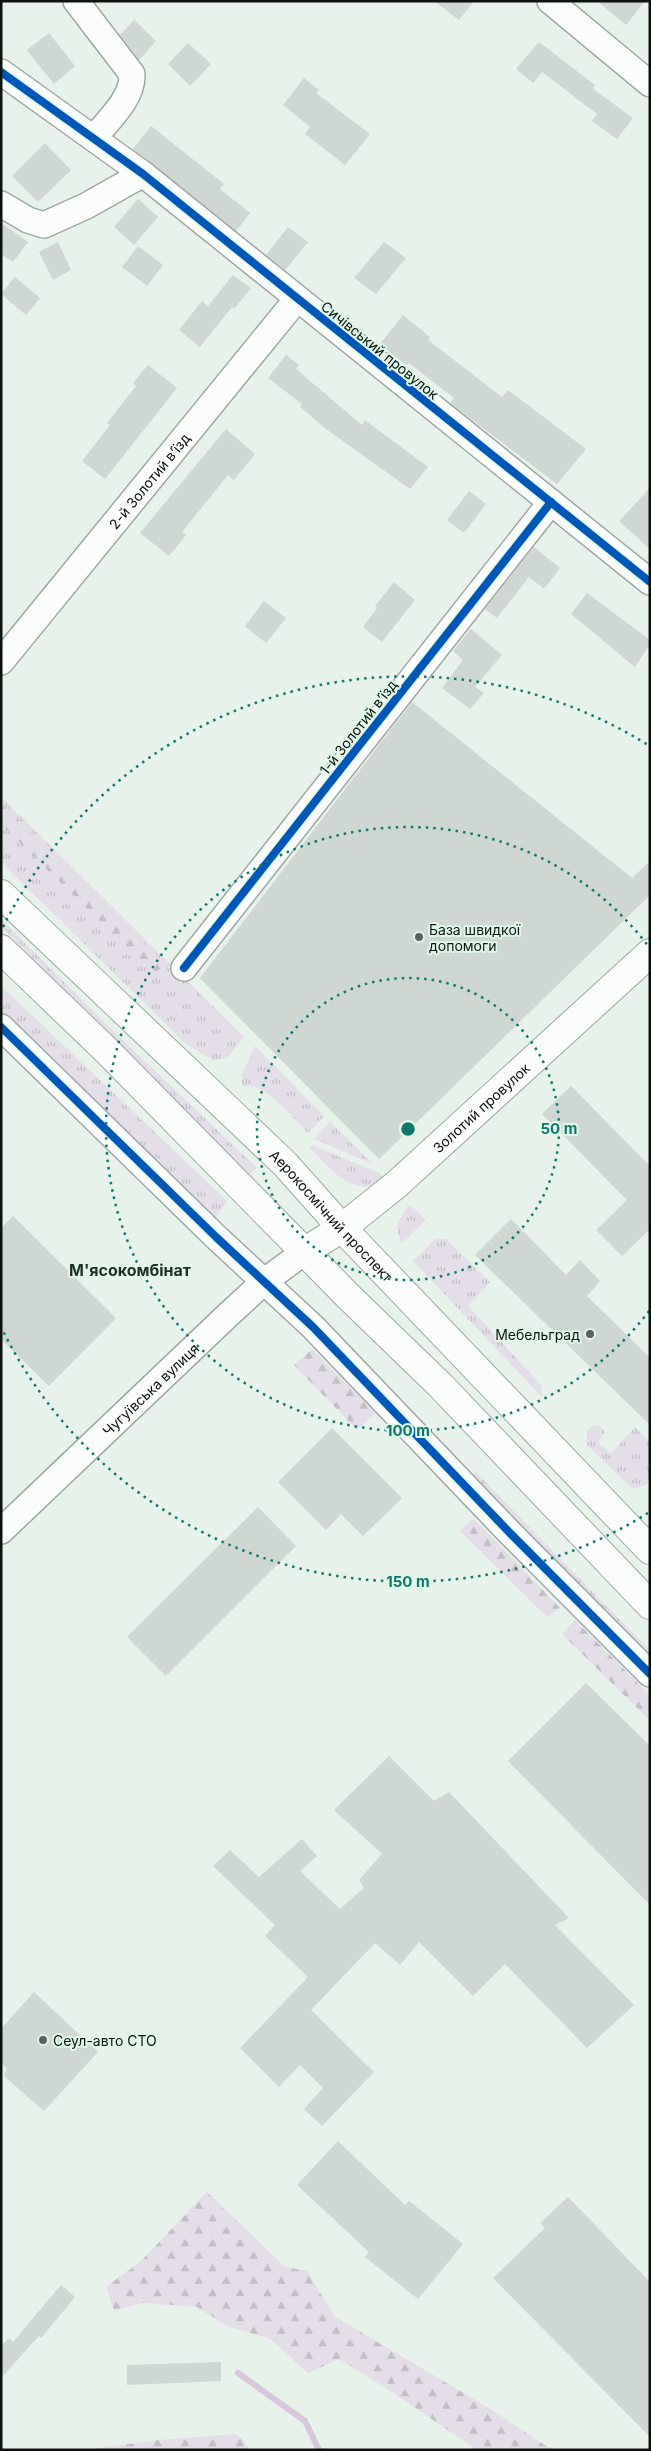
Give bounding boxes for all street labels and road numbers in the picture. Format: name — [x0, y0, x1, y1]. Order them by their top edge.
street label: Сичівський провулок — [318, 297, 442, 403]
street label: 2-й Золотий в’їзд — [105, 429, 193, 532]
street label: 1-й Золотий в’їзд — [316, 676, 400, 778]
street label: Золотий провулок — [429, 1059, 533, 1156]
street label: Аерокосмічний проспект — [266, 1146, 397, 1285]
street label: Чугуївська вулиця — [98, 1339, 202, 1439]

